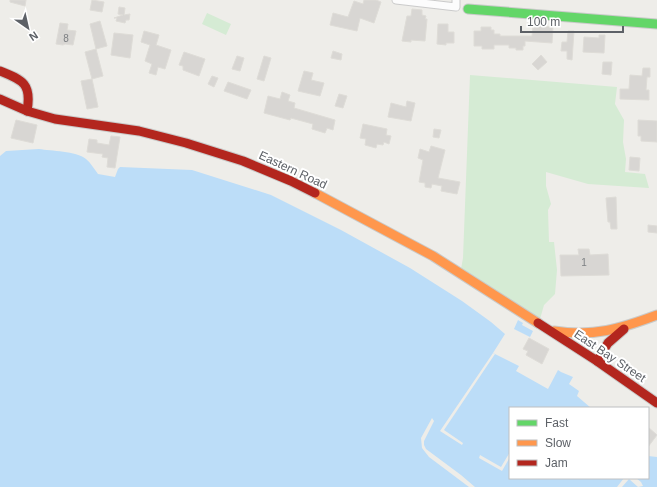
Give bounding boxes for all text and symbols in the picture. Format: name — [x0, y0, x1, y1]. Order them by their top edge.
north arrow — [8, 8, 48, 48]
scale bar — [521, 8, 623, 34]
text: 100 m — [527, 15, 560, 29]
text: N — [27, 29, 40, 44]
house number: 8 — [63, 33, 69, 44]
street label: Eastern Road — [257, 148, 329, 192]
house number: 1 — [581, 257, 587, 268]
street label: East Bay Street — [572, 327, 649, 385]
legend — [509, 407, 649, 479]
text: Fast — [545, 416, 569, 430]
text: Slow — [545, 436, 571, 450]
text: Jam — [545, 456, 568, 470]

